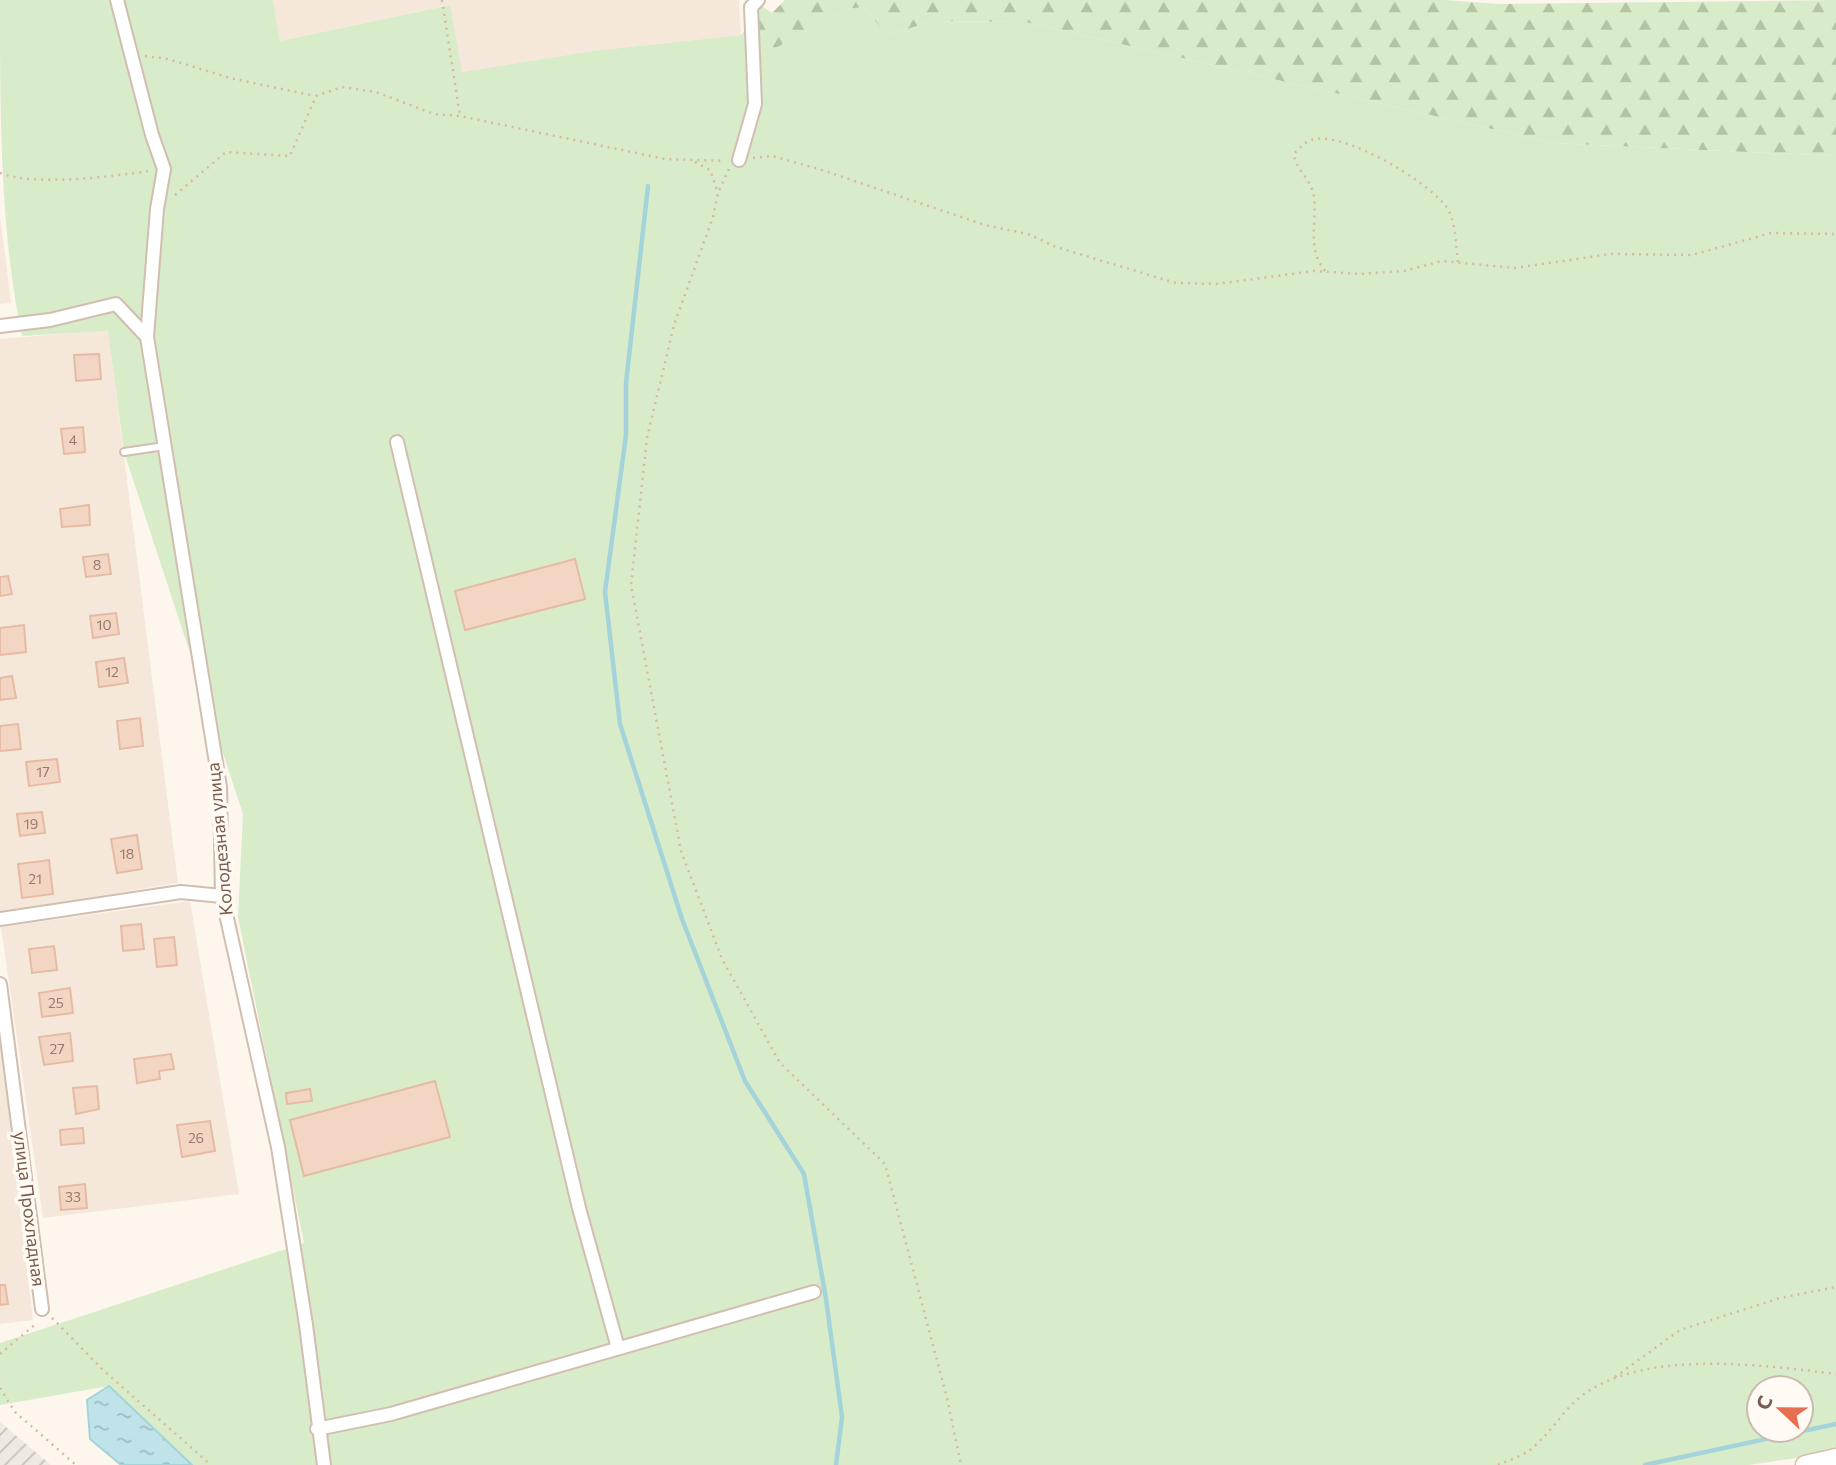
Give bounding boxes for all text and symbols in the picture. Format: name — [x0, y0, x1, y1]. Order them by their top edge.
house number: 4 — [69, 431, 78, 448]
house number: 8 — [93, 556, 101, 573]
house number: 10 — [96, 616, 112, 633]
house number: 12 — [105, 663, 119, 680]
street label: Колодезная улица — [201, 762, 237, 917]
house number: 17 — [36, 763, 50, 780]
house number: 19 — [24, 815, 38, 832]
house number: 18 — [120, 845, 134, 862]
house number: 21 — [28, 870, 42, 887]
house number: 25 — [48, 994, 64, 1011]
house number: 27 — [49, 1040, 65, 1057]
house number: 26 — [188, 1129, 204, 1146]
street label: улица Прохладная — [10, 1130, 50, 1288]
house number: 33 — [65, 1188, 81, 1205]
north arrow — [1745, 1374, 1815, 1444]
text: С — [1751, 1392, 1777, 1413]

